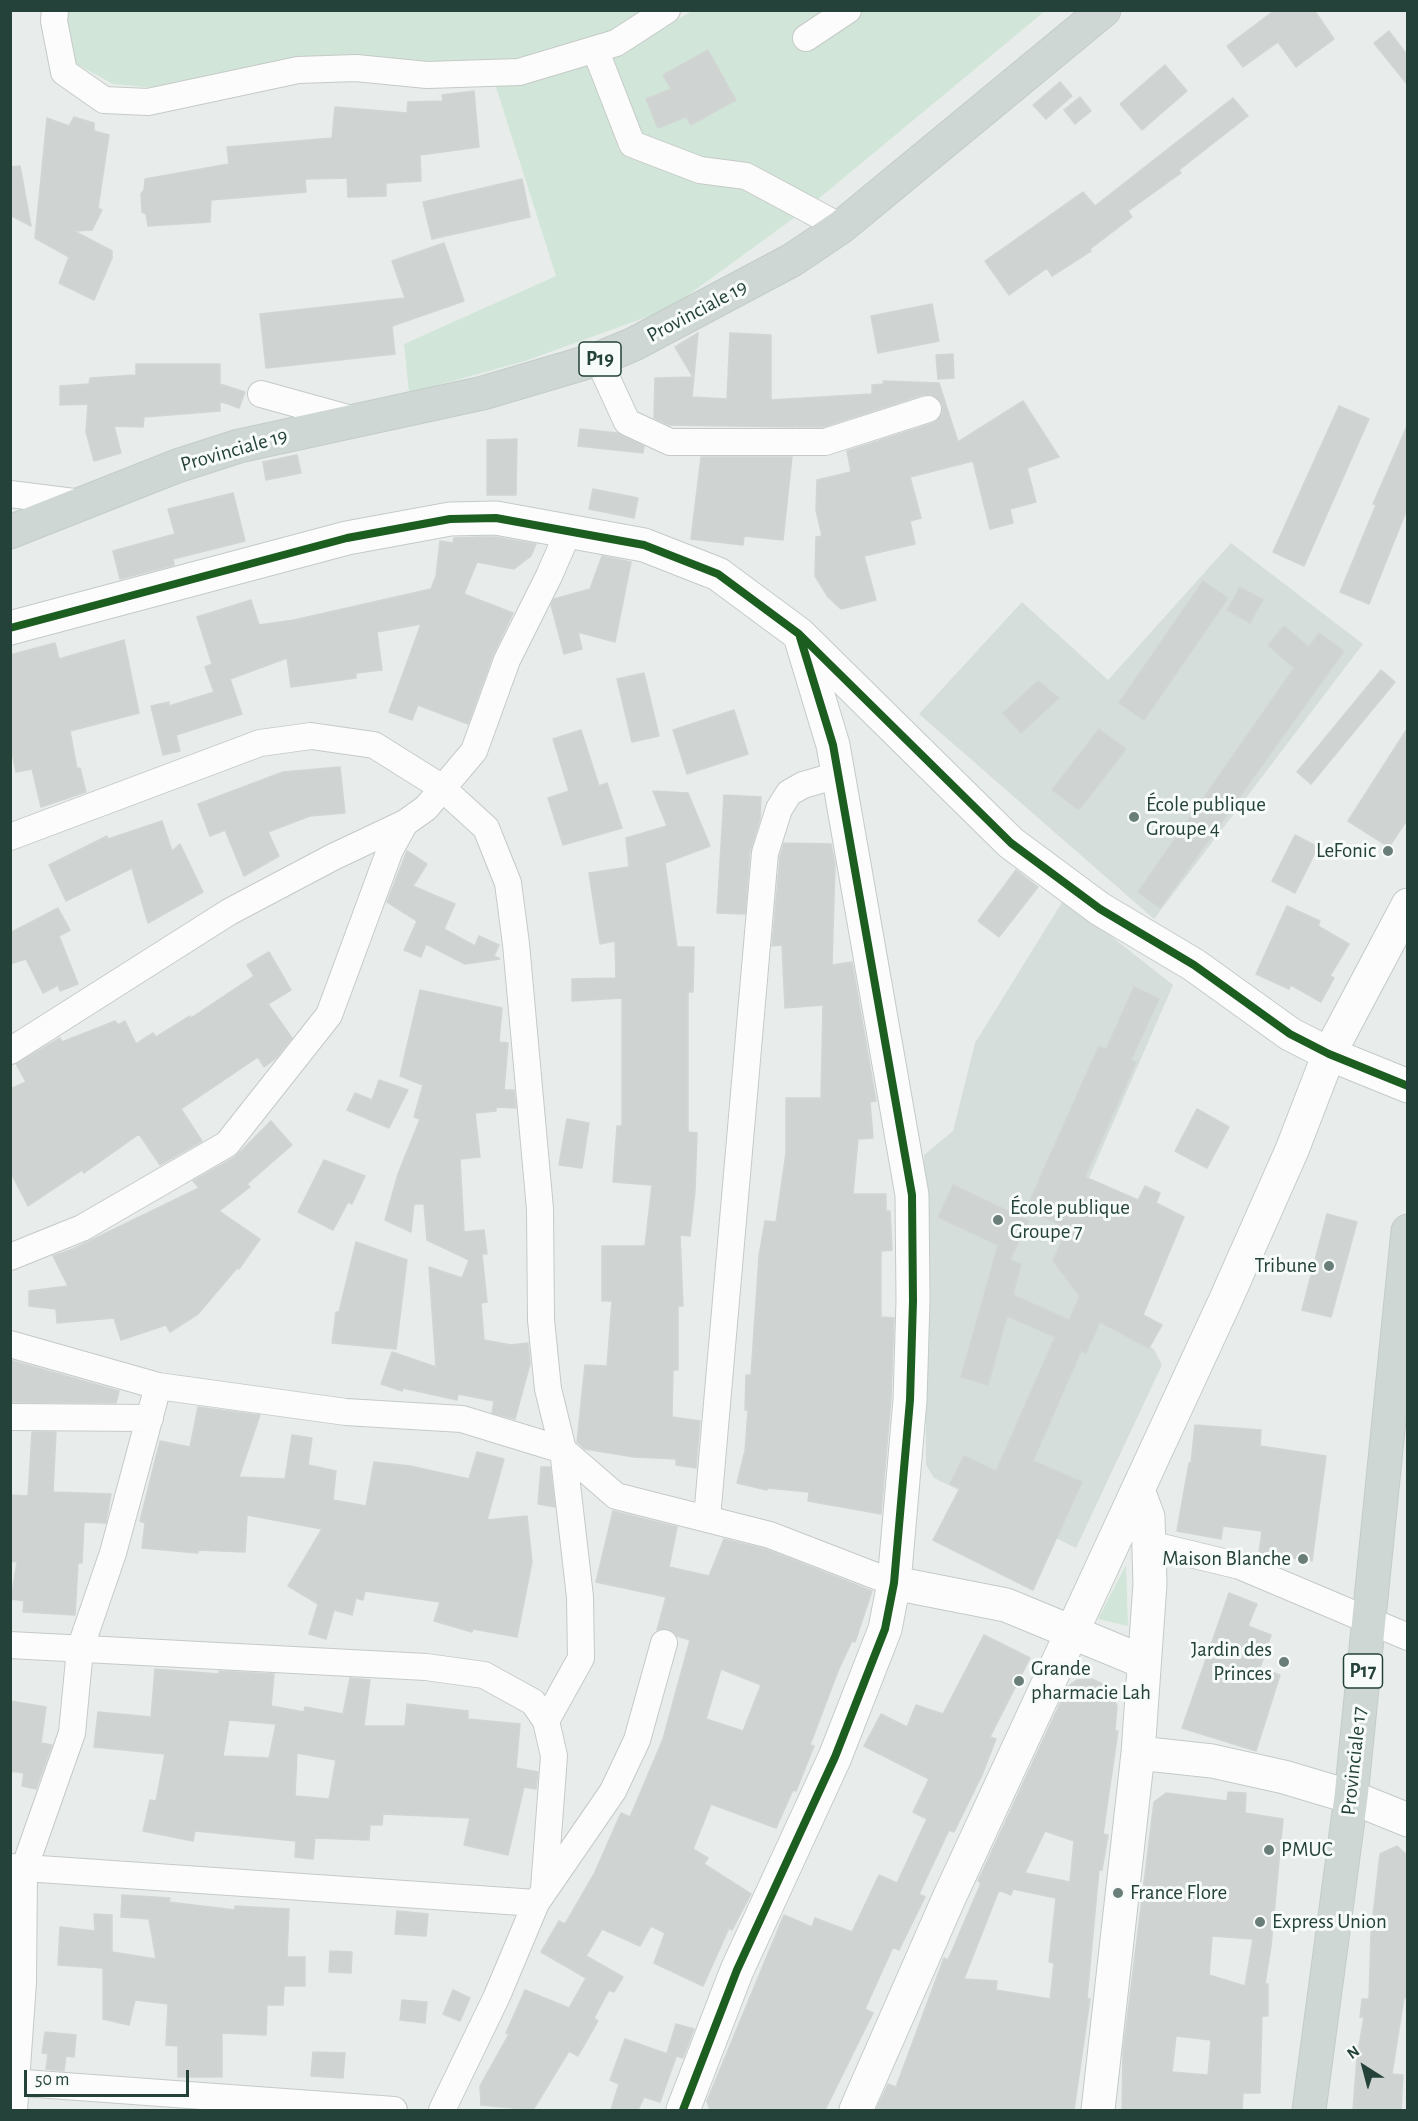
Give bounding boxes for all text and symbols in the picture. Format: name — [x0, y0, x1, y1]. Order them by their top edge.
street label: Provinciale 19 — [642, 274, 752, 348]
road number: P19 — [579, 342, 621, 376]
street label: Provinciale 19 — [177, 423, 291, 477]
place label: École publique Groupe 4 — [1146, 792, 1266, 842]
marker: École publique Groupe 4 — [1127, 810, 1141, 824]
place label: LeFonic — [1316, 838, 1376, 864]
marker: LeFonic — [1381, 844, 1395, 858]
place label: École publique Groupe 7 — [1010, 1195, 1130, 1245]
marker: École publique Groupe 7 — [991, 1213, 1005, 1227]
place label: Tribune — [1254, 1253, 1317, 1279]
marker: Tribune — [1322, 1259, 1336, 1273]
place label: Maison Blanche — [1162, 1546, 1291, 1572]
marker: Maison Blanche — [1296, 1552, 1310, 1566]
place label: Jardin des Princes — [1191, 1637, 1272, 1687]
road number: P17 — [1344, 1654, 1382, 1688]
marker: Jardin des Princes — [1277, 1655, 1291, 1669]
place label: Grande pharmacie Lah — [1031, 1656, 1151, 1706]
marker: Grande pharmacie Lah — [1012, 1674, 1026, 1688]
street label: Provinciale 17 — [1336, 1705, 1372, 1817]
place label: PMUC — [1281, 1837, 1333, 1863]
marker: PMUC — [1262, 1843, 1276, 1857]
place label: France Flore — [1130, 1880, 1227, 1906]
marker: France Flore — [1111, 1886, 1125, 1900]
place label: Express Union — [1272, 1909, 1387, 1935]
marker: Express Union — [1253, 1915, 1267, 1929]
north arrow — [1334, 2037, 1394, 2097]
text: N — [1344, 2043, 1363, 2062]
scale bar — [27, 2058, 192, 2096]
text: 50 m — [35, 2071, 69, 2089]

